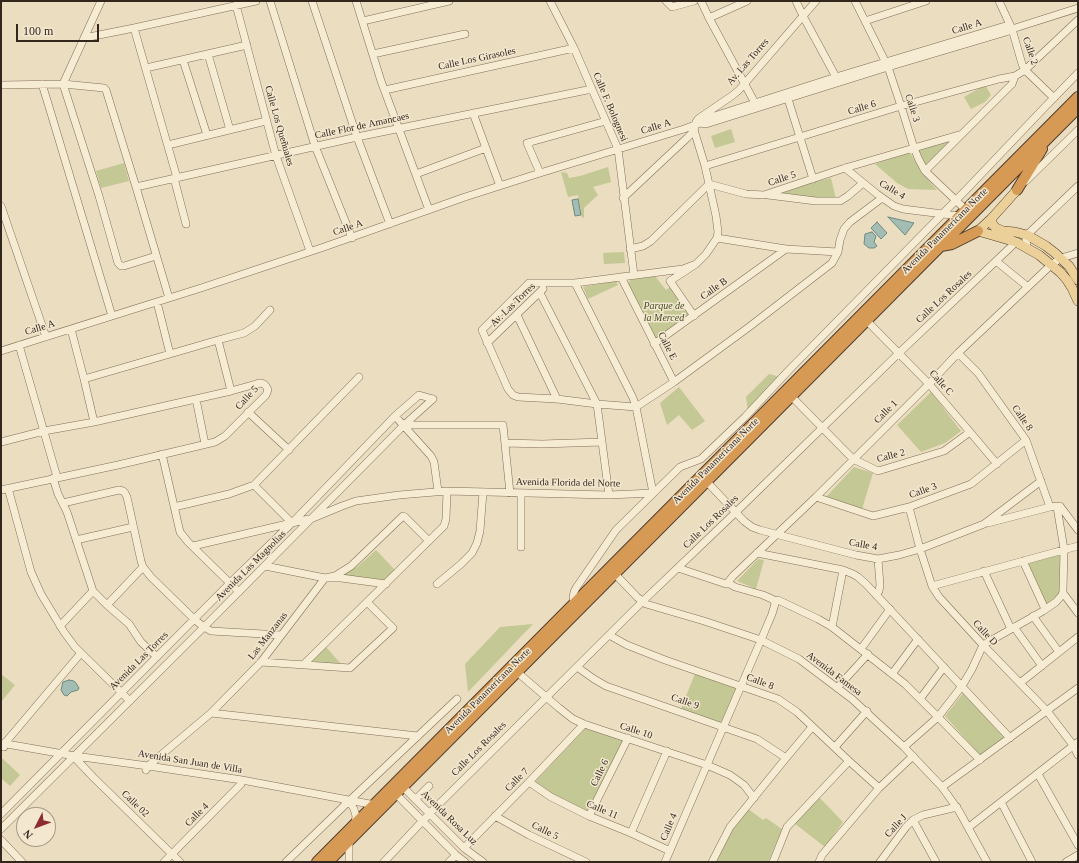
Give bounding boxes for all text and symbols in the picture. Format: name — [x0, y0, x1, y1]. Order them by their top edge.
scale bar — [18, 16, 101, 42]
street label: Calle A — [951, 17, 983, 37]
text: 100 m — [23, 24, 53, 38]
street label: Av. Las Torres — [724, 36, 772, 88]
street label: Calle 2 — [1020, 36, 1040, 66]
street label: Calle Los Girasoles — [437, 45, 517, 73]
street label: Calle F. Bolognesi — [590, 71, 630, 143]
street label: Calle Los Queñuales — [262, 84, 296, 168]
street label: Calle 3 — [902, 93, 922, 123]
street label: Calle 6 — [847, 98, 877, 118]
street label: Calle Flor de Amancaes — [314, 110, 410, 142]
street label: Calle A — [640, 117, 672, 137]
street label: Calle 5 — [767, 169, 797, 189]
street label: Calle 4 — [877, 177, 907, 203]
street label: Avenida Panamericana Norte — [899, 185, 991, 277]
street label: Calle A — [331, 217, 365, 239]
street label: Calle Los Rosales — [914, 268, 974, 326]
street label: Calle B — [698, 275, 730, 303]
street label: Av. Las Torres — [488, 280, 538, 330]
park label: Parque de la Merced — [643, 300, 685, 324]
street label: Calle A — [24, 318, 56, 338]
street label: Calle E — [655, 330, 679, 362]
street label: Calle C — [926, 368, 956, 398]
street label: Calle 5 — [233, 383, 261, 413]
street label: Calle 1 — [872, 398, 900, 426]
street label: Calle 8 — [1009, 403, 1035, 433]
street label: Avenida Panamericana Norte — [670, 415, 762, 507]
street label: Calle 2 — [876, 447, 906, 465]
street label: Avenida Florida del Norte — [516, 476, 620, 490]
street label: Calle 3 — [908, 480, 938, 502]
street label: Calle Los Rosales — [681, 493, 741, 551]
street label: Avenida Las Magnolias — [213, 528, 289, 604]
street label: Calle 4 — [848, 537, 878, 553]
street label: Las Manzanas — [246, 610, 290, 662]
street label: Calle D — [970, 618, 1000, 648]
street label: Avenida Las Torres — [107, 629, 171, 693]
street label: Avenida Panamericana Norte — [442, 645, 534, 737]
street label: Avenida Famesa — [804, 649, 864, 699]
street label: Calle 8 — [745, 671, 775, 693]
street label: Calle 9 — [670, 692, 700, 712]
street label: Calle Los Rosales — [449, 719, 509, 779]
street label: Calle 10 — [618, 720, 654, 742]
street label: Avenida San Juan de Villa — [137, 748, 243, 776]
street label: Calle 6 — [588, 758, 612, 788]
street label: Calle 7 — [503, 766, 531, 794]
street label: Calle 02 — [119, 788, 151, 820]
street label: Avenida Rosa Luz — [418, 788, 480, 848]
street label: Calle 11 — [584, 798, 620, 822]
street label: Calle 4 — [183, 801, 211, 829]
north arrow — [16, 807, 56, 847]
street label: Calle 4 — [658, 811, 680, 843]
street label: Calle J — [882, 812, 910, 840]
street label: Calle 5 — [530, 819, 560, 843]
text: N — [21, 827, 35, 841]

